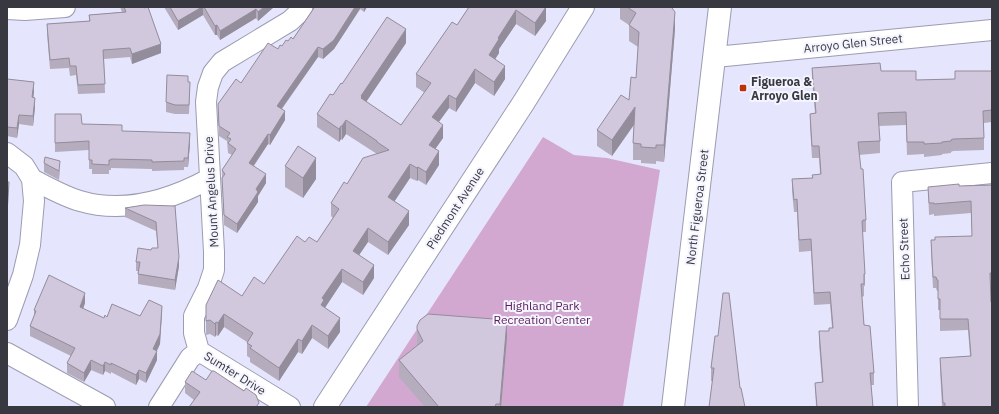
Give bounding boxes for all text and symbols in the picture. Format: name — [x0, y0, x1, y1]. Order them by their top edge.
street label: Arroyo Glen Street — [803, 30, 903, 56]
place label: Figueroa & Arroyo Glen — [751, 74, 818, 103]
marker: Figueroa & Arroyo Glen — [738, 83, 748, 93]
street label: Mount Angelus Drive — [201, 136, 221, 248]
street label: North Figueroa Street — [682, 148, 712, 266]
street label: Piedmont Avenue — [423, 164, 487, 252]
street label: Echo Street — [895, 218, 913, 280]
park label: Highland Park Recreation Center — [493, 298, 591, 327]
street label: Sumter Drive — [201, 348, 269, 398]

